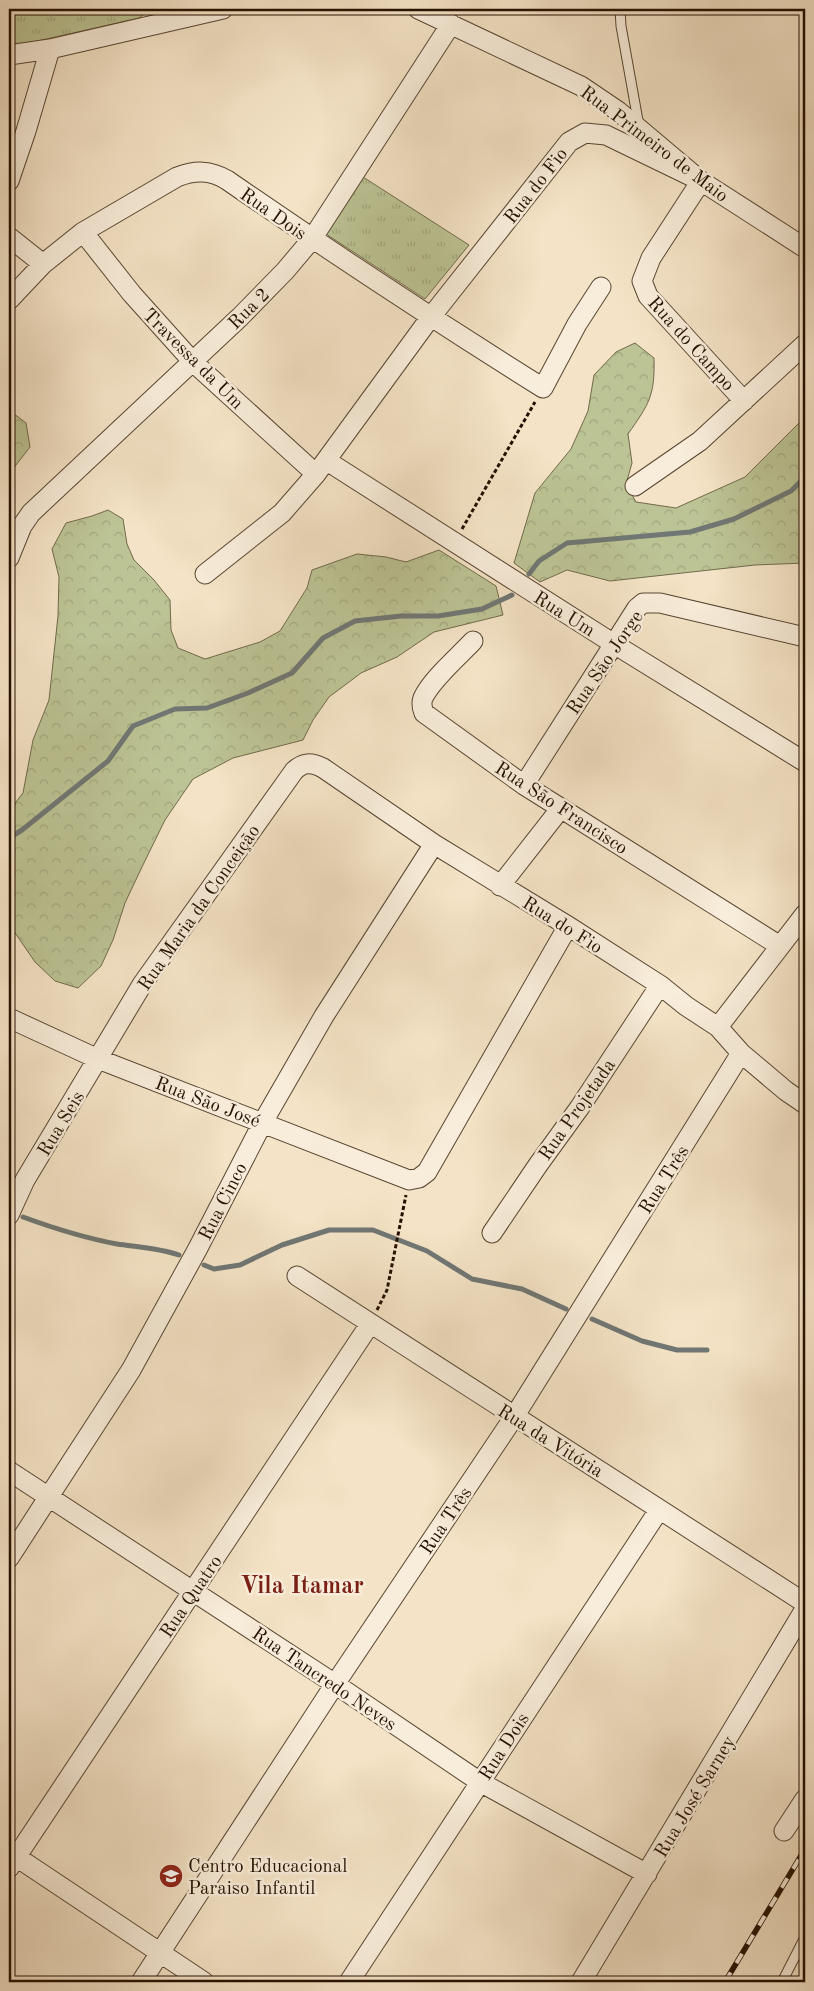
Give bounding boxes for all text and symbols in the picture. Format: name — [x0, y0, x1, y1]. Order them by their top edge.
street label: Rua Primeiro de Maio — [576, 83, 731, 207]
street label: Rua do Fio — [502, 145, 572, 228]
street label: Rua Dois — [236, 185, 309, 245]
street label: Rua 2 — [226, 286, 274, 334]
street label: Rua do Campo — [643, 294, 737, 395]
street label: Travessa da Um — [138, 306, 246, 414]
street label: Rua Um — [530, 589, 598, 641]
street label: Rua São Jorge — [564, 608, 648, 719]
street label: Rua São Francisco — [491, 759, 630, 859]
street label: Rua Maria da Conceição — [136, 822, 265, 995]
street label: Rua do Fio — [518, 894, 605, 958]
street label: Rua Projetada — [536, 1056, 620, 1165]
street label: Rua São José — [152, 1075, 262, 1132]
street label: Rua Seis — [35, 1088, 89, 1160]
street label: Rua Três — [637, 1143, 694, 1218]
street label: Rua Cinco — [197, 1160, 252, 1244]
street label: Rua da Vitória — [494, 1402, 606, 1482]
street label: Rua Três — [418, 1484, 476, 1559]
street label: Rua Quatro — [158, 1553, 227, 1642]
district label: Vila Itamar — [240, 1575, 364, 1599]
street label: Rua Tancredo Neves — [248, 1625, 399, 1735]
street label: Rua Dois — [476, 1710, 534, 1784]
street label: Rua José Sarney — [652, 1733, 740, 1862]
place label: Centro Educacional Paraiso Infantil — [188, 1858, 347, 1899]
school or university icon: Centro Educacional Paraiso Infantil — [158, 1863, 184, 1889]

